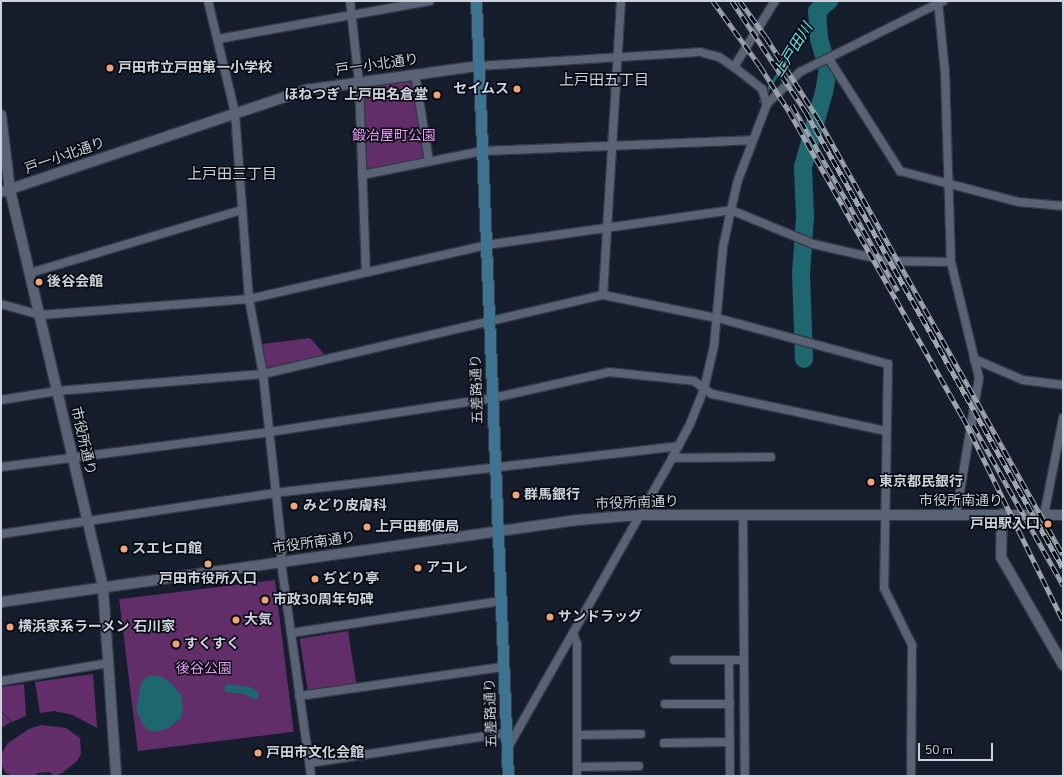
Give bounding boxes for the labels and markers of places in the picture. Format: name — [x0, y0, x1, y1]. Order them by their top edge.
place label: 戸田市立戸田第一小学校 — [118, 60, 272, 76]
marker: 戸田市立戸田第一小学校 — [105, 63, 115, 73]
place label: セイムス — [453, 81, 509, 97]
marker: セイムス — [512, 84, 522, 94]
place label: ほねつぎ 上戸田名倉堂 — [284, 87, 428, 103]
marker: ほねつぎ 上戸田名倉堂 — [431, 89, 443, 101]
place label: 後谷会館 — [47, 274, 103, 290]
marker: 後谷会館 — [34, 277, 44, 287]
place label: 東京都民銀行 — [879, 474, 963, 490]
marker: 東京都民銀行 — [866, 477, 876, 487]
place label: 群馬銀行 — [524, 487, 580, 503]
marker: 群馬銀行 — [511, 490, 521, 500]
place label: みどり皮膚科 — [303, 498, 387, 514]
marker: みどり皮膚科 — [288, 500, 300, 512]
place label: 戸田駅入口 — [970, 516, 1040, 532]
place label: 上戸田郵便局 — [375, 519, 459, 535]
marker: 戸田駅入口 — [1043, 519, 1053, 529]
marker: 上戸田郵便局 — [362, 522, 372, 532]
place label: スエヒロ館 — [132, 541, 202, 557]
marker: スエヒロ館 — [119, 544, 129, 554]
marker: 戸田市役所入口 — [203, 559, 213, 569]
place label: アコレ — [426, 560, 468, 576]
marker: アコレ — [413, 563, 423, 573]
place label: 戸田市役所入口 — [159, 571, 257, 587]
place label: ぢどり亭 — [323, 571, 379, 587]
marker: ぢどり亭 — [310, 574, 320, 584]
place label: 市政30周年句碑 — [273, 592, 374, 608]
marker: 市政30周年句碑 — [260, 595, 270, 605]
place label: サンドラッグ — [558, 609, 642, 625]
place label: 大気 — [244, 612, 272, 628]
marker: サンドラッグ — [545, 612, 555, 622]
marker: 大気 — [231, 615, 241, 625]
place label: 横浜家系ラーメン 石川家 — [18, 619, 176, 635]
marker: 横浜家系ラーメン 石川家 — [5, 622, 15, 632]
place label: すくすく — [184, 636, 240, 652]
marker: すくすく — [171, 639, 181, 649]
place label: 戸田市文化会館 — [266, 745, 364, 761]
marker: 戸田市文化会館 — [253, 748, 263, 758]

